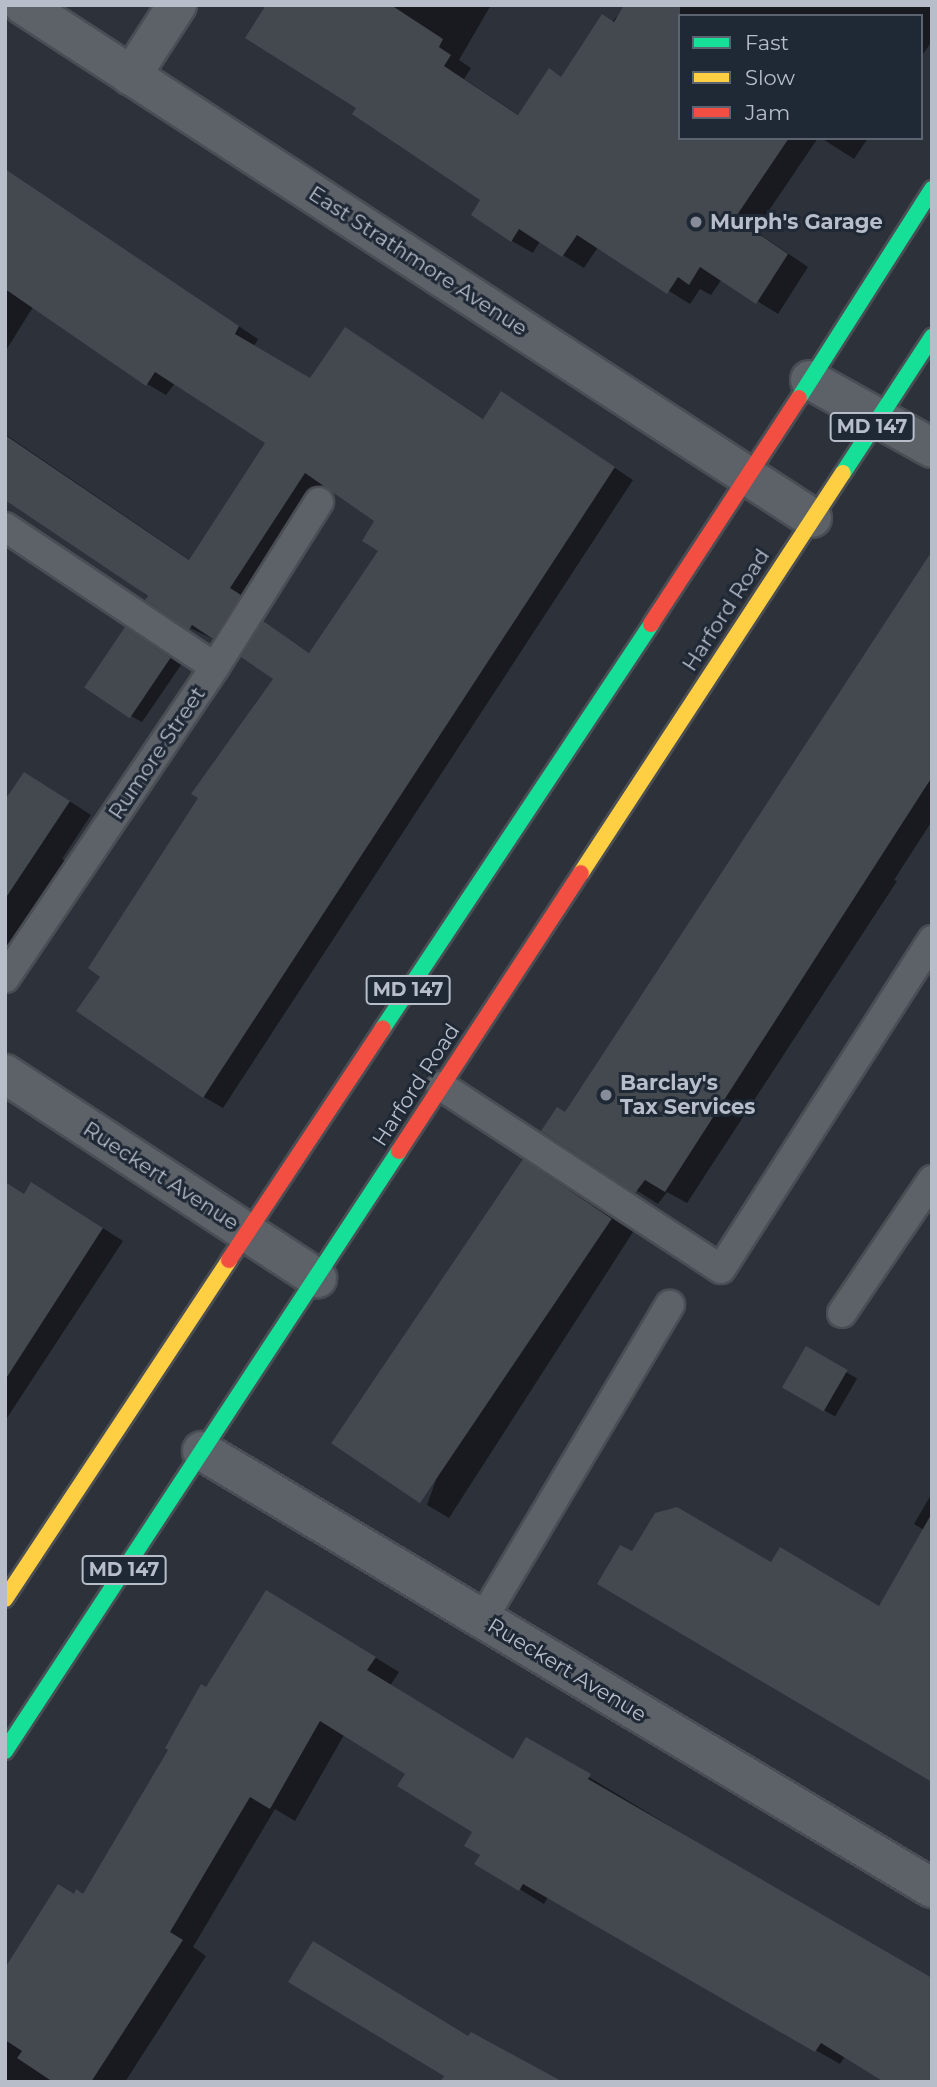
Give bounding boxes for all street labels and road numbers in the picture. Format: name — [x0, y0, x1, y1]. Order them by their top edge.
street label: East Strathmore Avenue — [304, 181, 532, 341]
road number: MD 147 — [828, 412, 916, 442]
street label: Harford Road — [677, 544, 775, 676]
street label: Rumore Street — [103, 682, 211, 824]
road number: MD 147 — [364, 974, 452, 1006]
street label: Harford Road — [367, 1019, 465, 1151]
street label: Rueckert Avenue — [78, 1116, 244, 1236]
road number: MD 147 — [80, 1554, 168, 1586]
street label: Rueckert Avenue — [483, 1613, 651, 1727]

